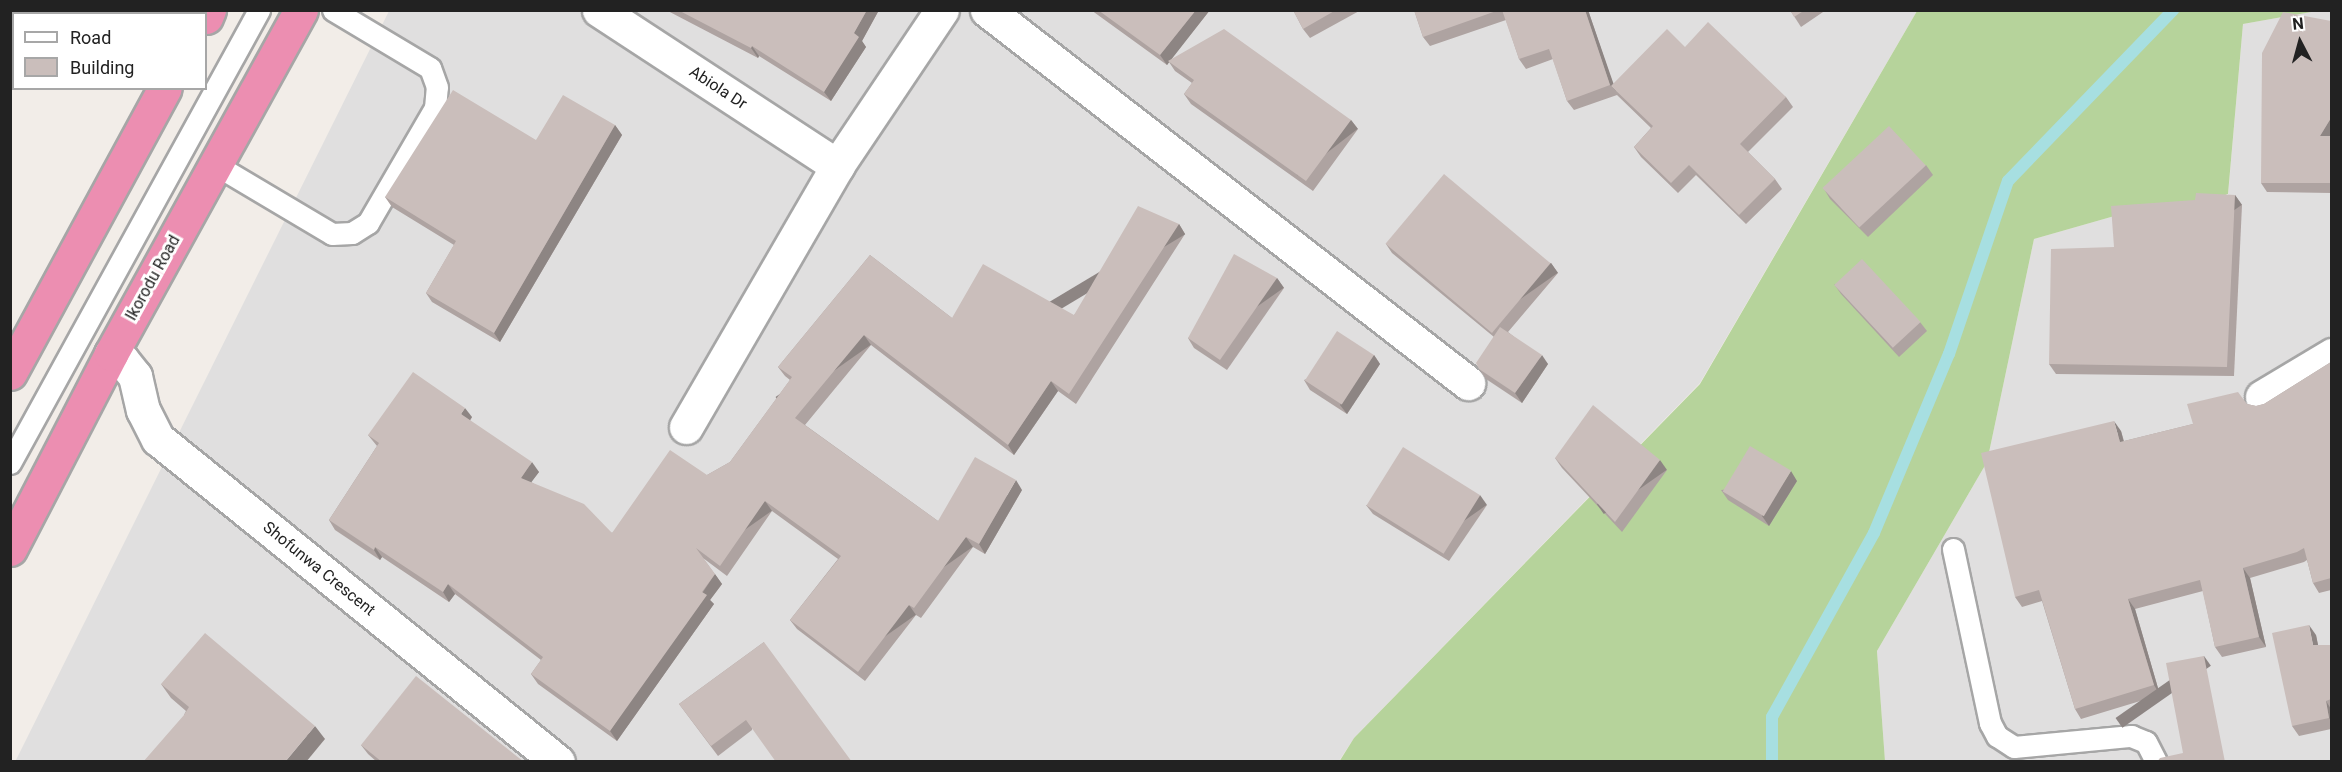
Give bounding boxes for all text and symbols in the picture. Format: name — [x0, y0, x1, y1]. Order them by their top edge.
legend — [12, 12, 207, 90]
north arrow — [2270, 12, 2330, 72]
text: N — [2291, 14, 2305, 34]
text: Road — [70, 27, 111, 48]
text: Building — [70, 57, 134, 78]
street label: Abiola Dr — [686, 62, 750, 114]
street label: Ikorodu Road — [122, 232, 184, 324]
street label: Shofunwa Crescent — [259, 518, 379, 620]

